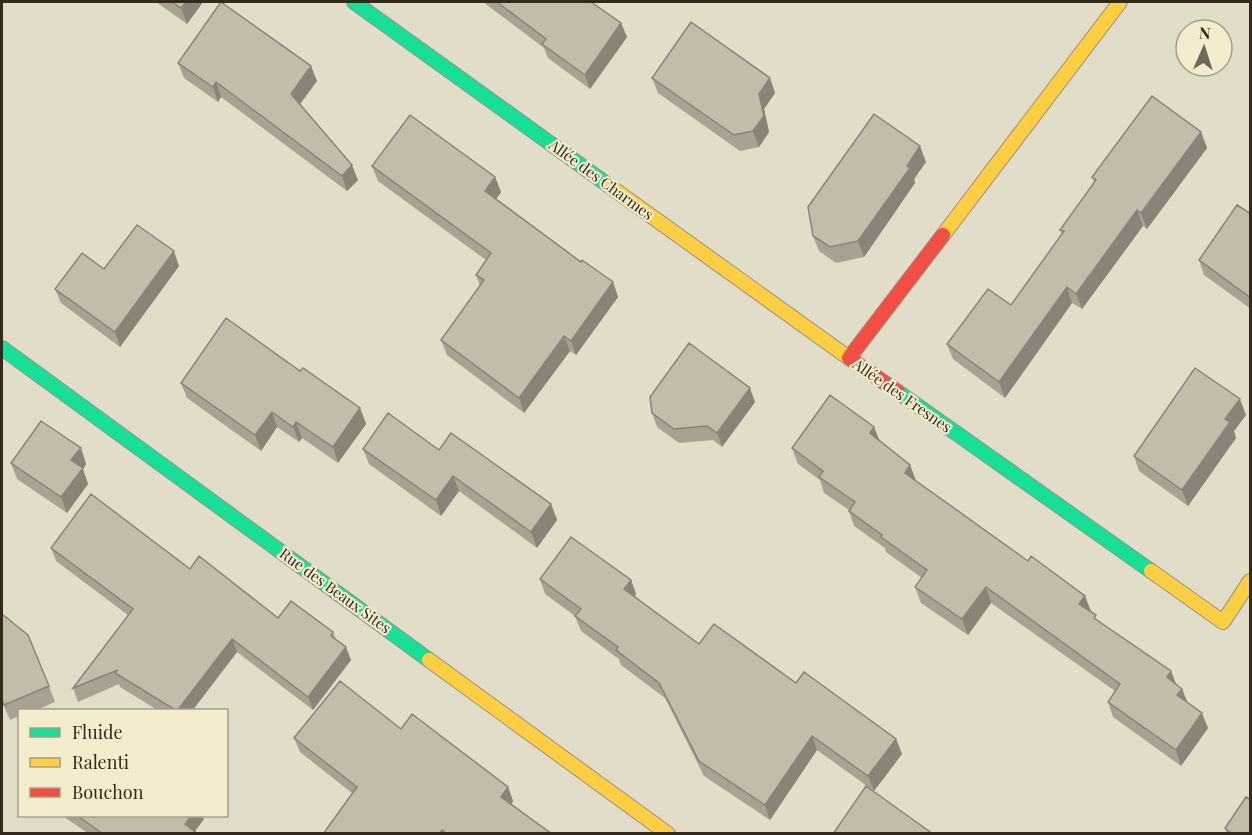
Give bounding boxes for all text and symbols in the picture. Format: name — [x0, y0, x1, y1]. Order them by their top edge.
north arrow — [1174, 18, 1234, 78]
text: N — [1198, 22, 1212, 43]
street label: Allée des Charmes — [545, 134, 658, 224]
street label: Allée des Fresnes — [849, 353, 956, 437]
street label: Rue des Beaux Sites — [276, 543, 395, 637]
legend — [18, 709, 228, 817]
text: Fluide — [72, 720, 123, 744]
text: Ralenti — [72, 750, 129, 774]
text: Bouchon — [72, 780, 144, 804]

